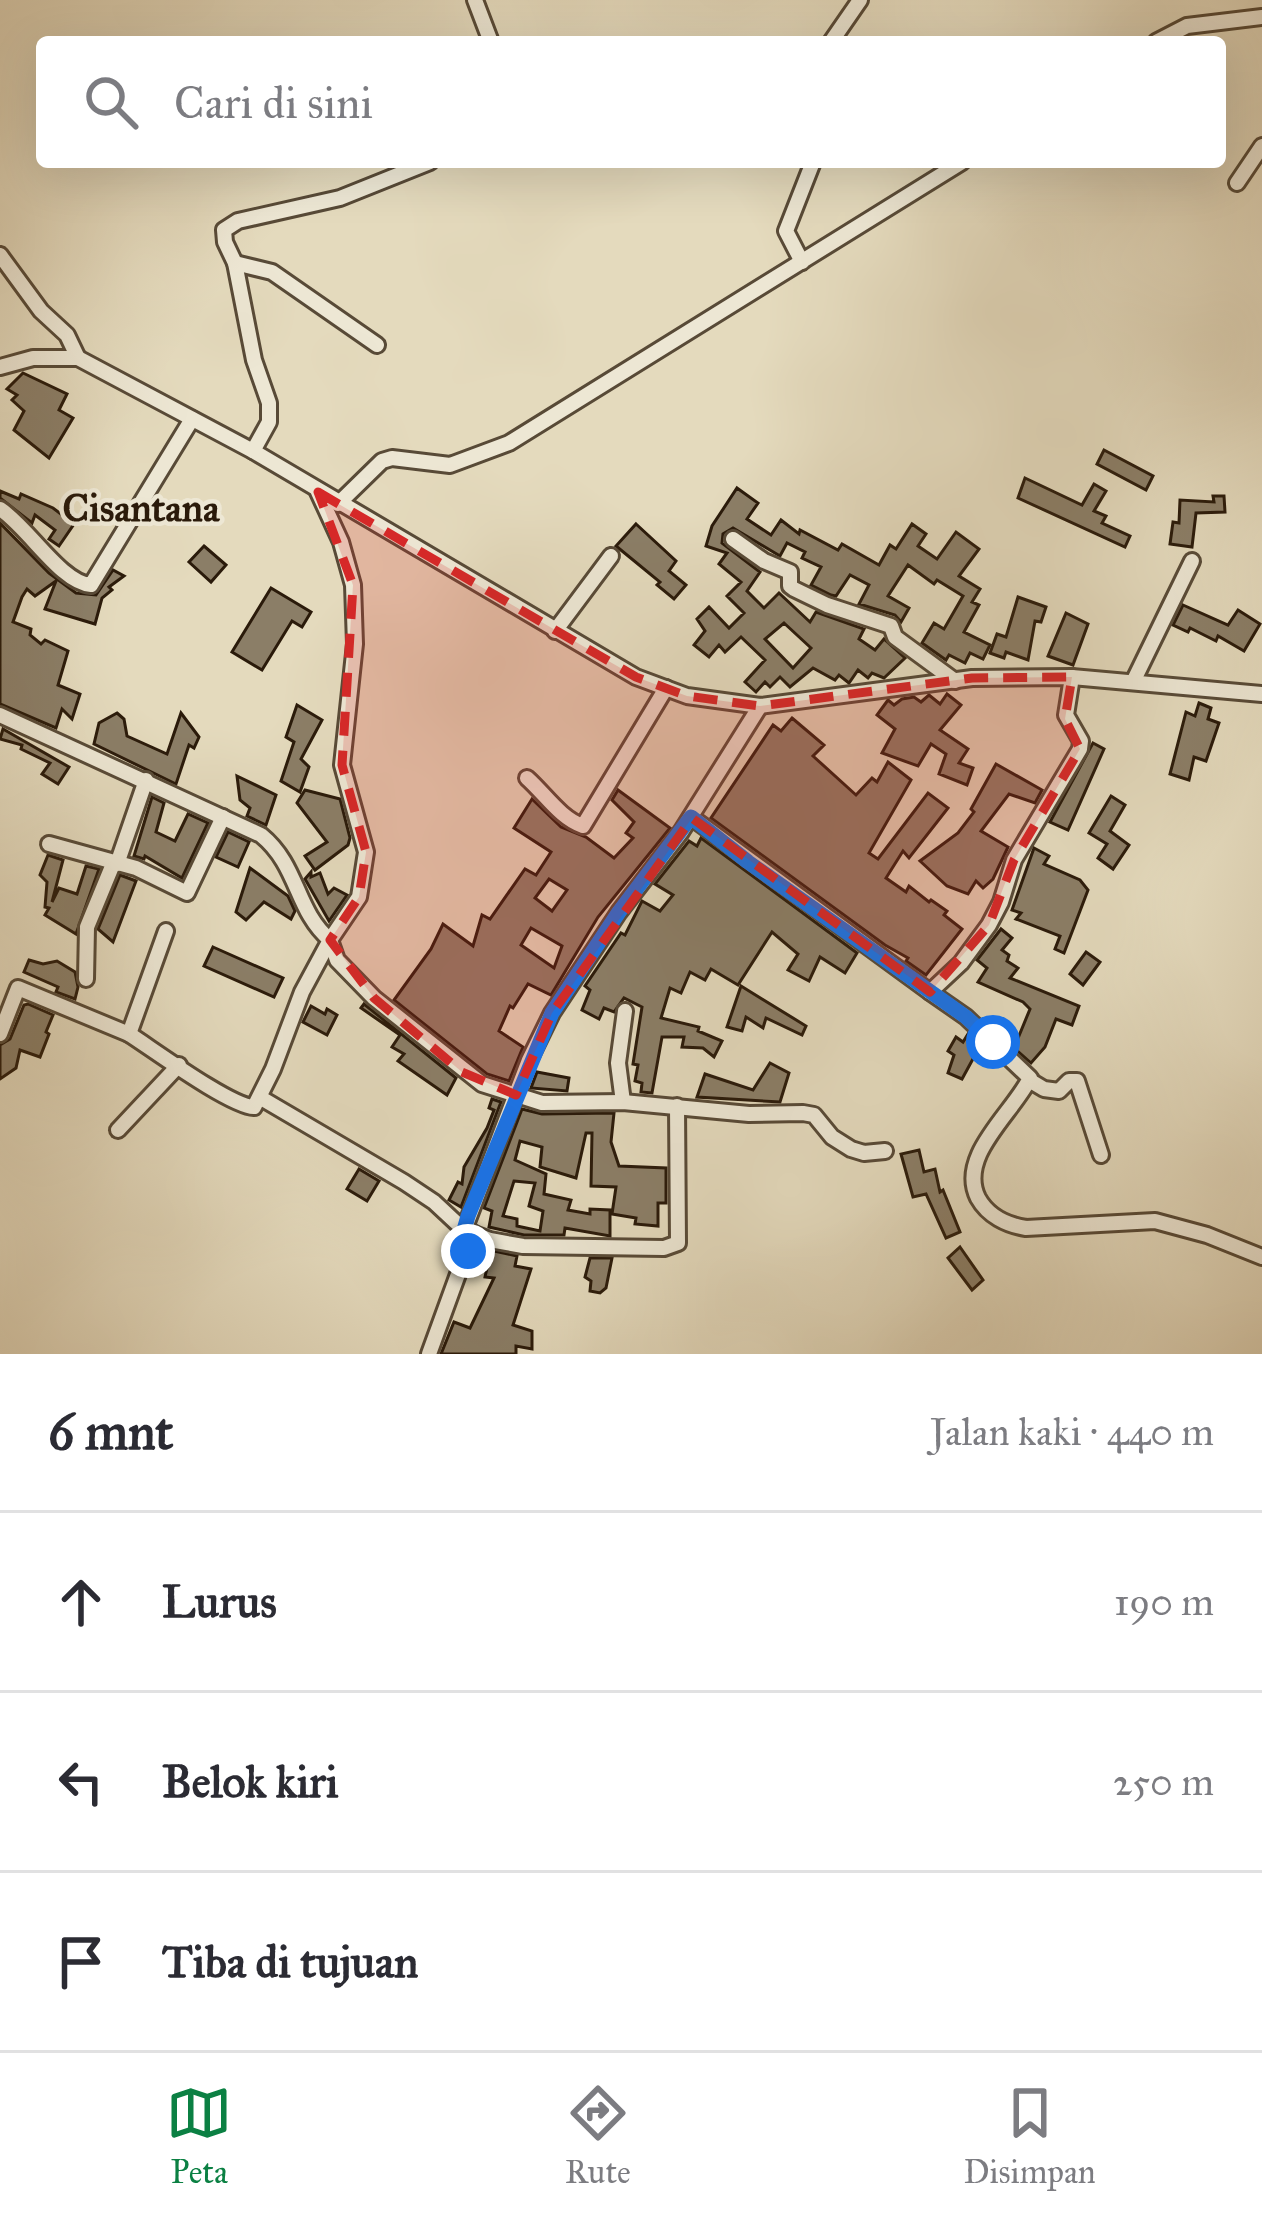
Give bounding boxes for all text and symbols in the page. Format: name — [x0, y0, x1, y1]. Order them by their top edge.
search box — [36, 36, 1226, 168]
icon: search — [78, 69, 144, 135]
text: Cari di sini — [174, 75, 373, 130]
district label: Cisantana — [63, 484, 221, 532]
route start — [966, 1015, 1020, 1069]
route end — [441, 1224, 495, 1278]
text: 6 mnt — [48, 1401, 173, 1463]
text: Jalan kaki · 440 m — [930, 1408, 1214, 1456]
icon: ahead — [48, 1569, 114, 1635]
text: Lurus — [162, 1574, 277, 1629]
text: 190 m — [1114, 1578, 1214, 1626]
icon: left — [48, 1749, 114, 1815]
text: Belok kiri — [162, 1754, 338, 1809]
text: 250 m — [1113, 1758, 1214, 1806]
icon: arrive — [48, 1929, 114, 1995]
text: Tiba di tujuan — [162, 1934, 418, 1989]
tab: Peta — [166, 2080, 232, 2192]
tab: Rute — [565, 2080, 631, 2192]
tab: Disimpan — [963, 2080, 1096, 2192]

